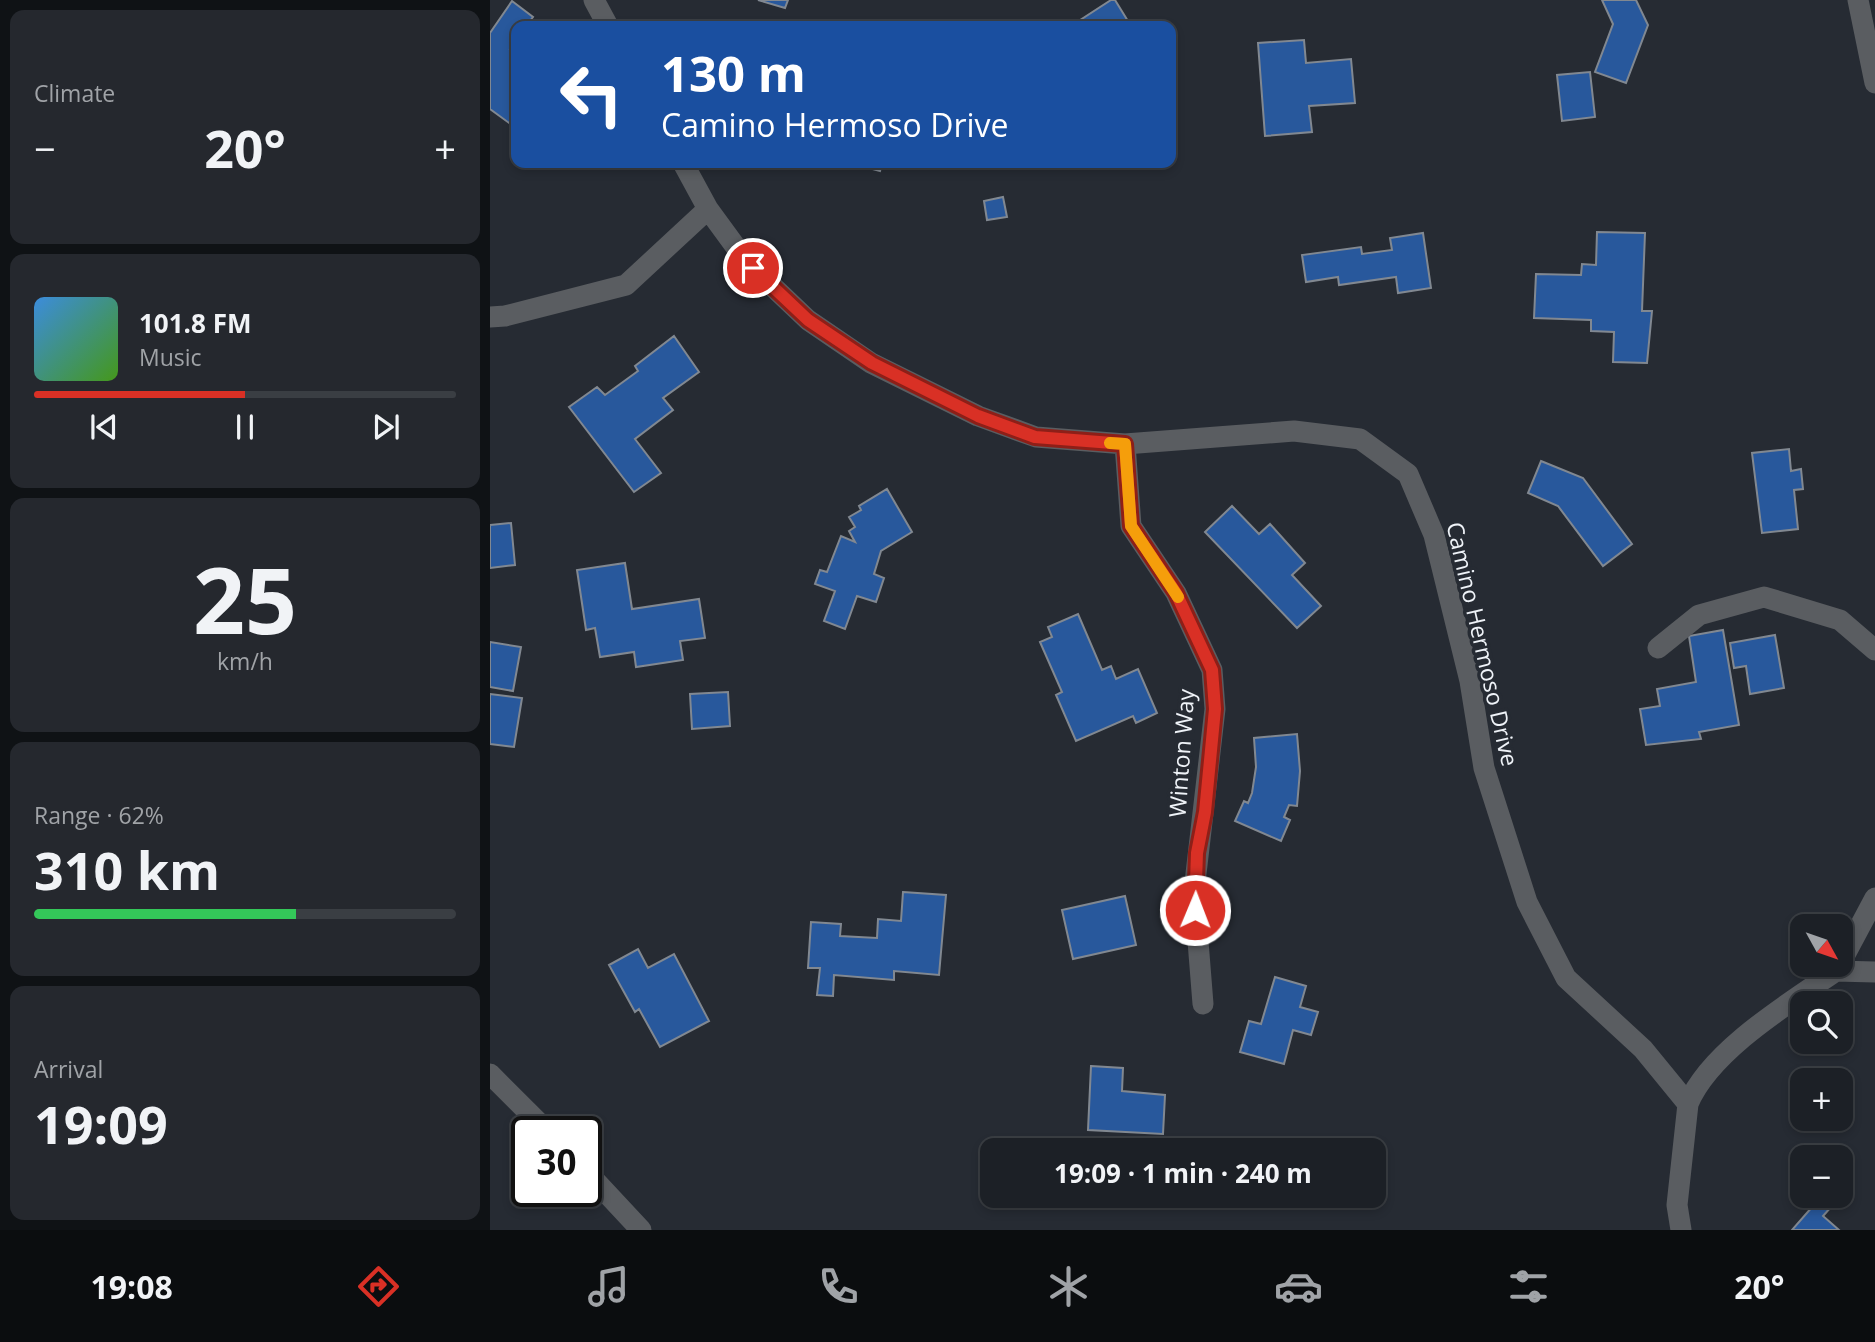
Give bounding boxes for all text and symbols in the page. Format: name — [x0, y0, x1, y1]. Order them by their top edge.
text: 130 m — [661, 40, 806, 106]
icon: left — [546, 49, 637, 140]
text: Climate — [34, 77, 115, 109]
text: Camino Hermoso Drive — [661, 103, 1008, 146]
text: 20° — [204, 112, 286, 183]
text: − — [34, 122, 56, 174]
text: + — [434, 122, 456, 174]
pin — [723, 238, 783, 298]
icon: arrive — [734, 249, 772, 287]
text: 101.8 FM — [139, 305, 251, 341]
text: Music — [139, 341, 202, 373]
icon: previous — [85, 408, 123, 446]
icon: pause — [226, 408, 264, 446]
icon: next — [367, 408, 405, 446]
street label: Camino Hermoso Drive — [1439, 519, 1527, 769]
text: 25 — [193, 537, 297, 661]
text: km/h — [217, 645, 273, 677]
street label: Winton Way — [1161, 687, 1201, 818]
text: Range · 62% — [34, 799, 164, 831]
text: 310 km — [34, 834, 220, 905]
position arrow — [1158, 873, 1232, 947]
north arrow — [1790, 914, 1853, 976]
map controls — [1790, 914, 1853, 1208]
button: search — [1790, 991, 1853, 1054]
text: Arrival — [34, 1053, 103, 1085]
button: + — [1790, 1068, 1853, 1131]
text: 19:09 — [34, 1088, 168, 1159]
speed limit sign: 30 — [511, 1116, 602, 1207]
button: − — [1790, 1145, 1853, 1208]
text: 19:09 · 1 min · 240 m — [1054, 1155, 1312, 1191]
icon: directions — [354, 1262, 403, 1311]
icon: music — [584, 1262, 633, 1311]
icon: phone — [814, 1262, 863, 1311]
icon: climate — [1044, 1262, 1093, 1311]
icon: car — [1274, 1262, 1323, 1311]
icon: filters — [1504, 1262, 1553, 1311]
text: 19:08 — [91, 1265, 173, 1308]
text: 20° — [1734, 1265, 1784, 1308]

